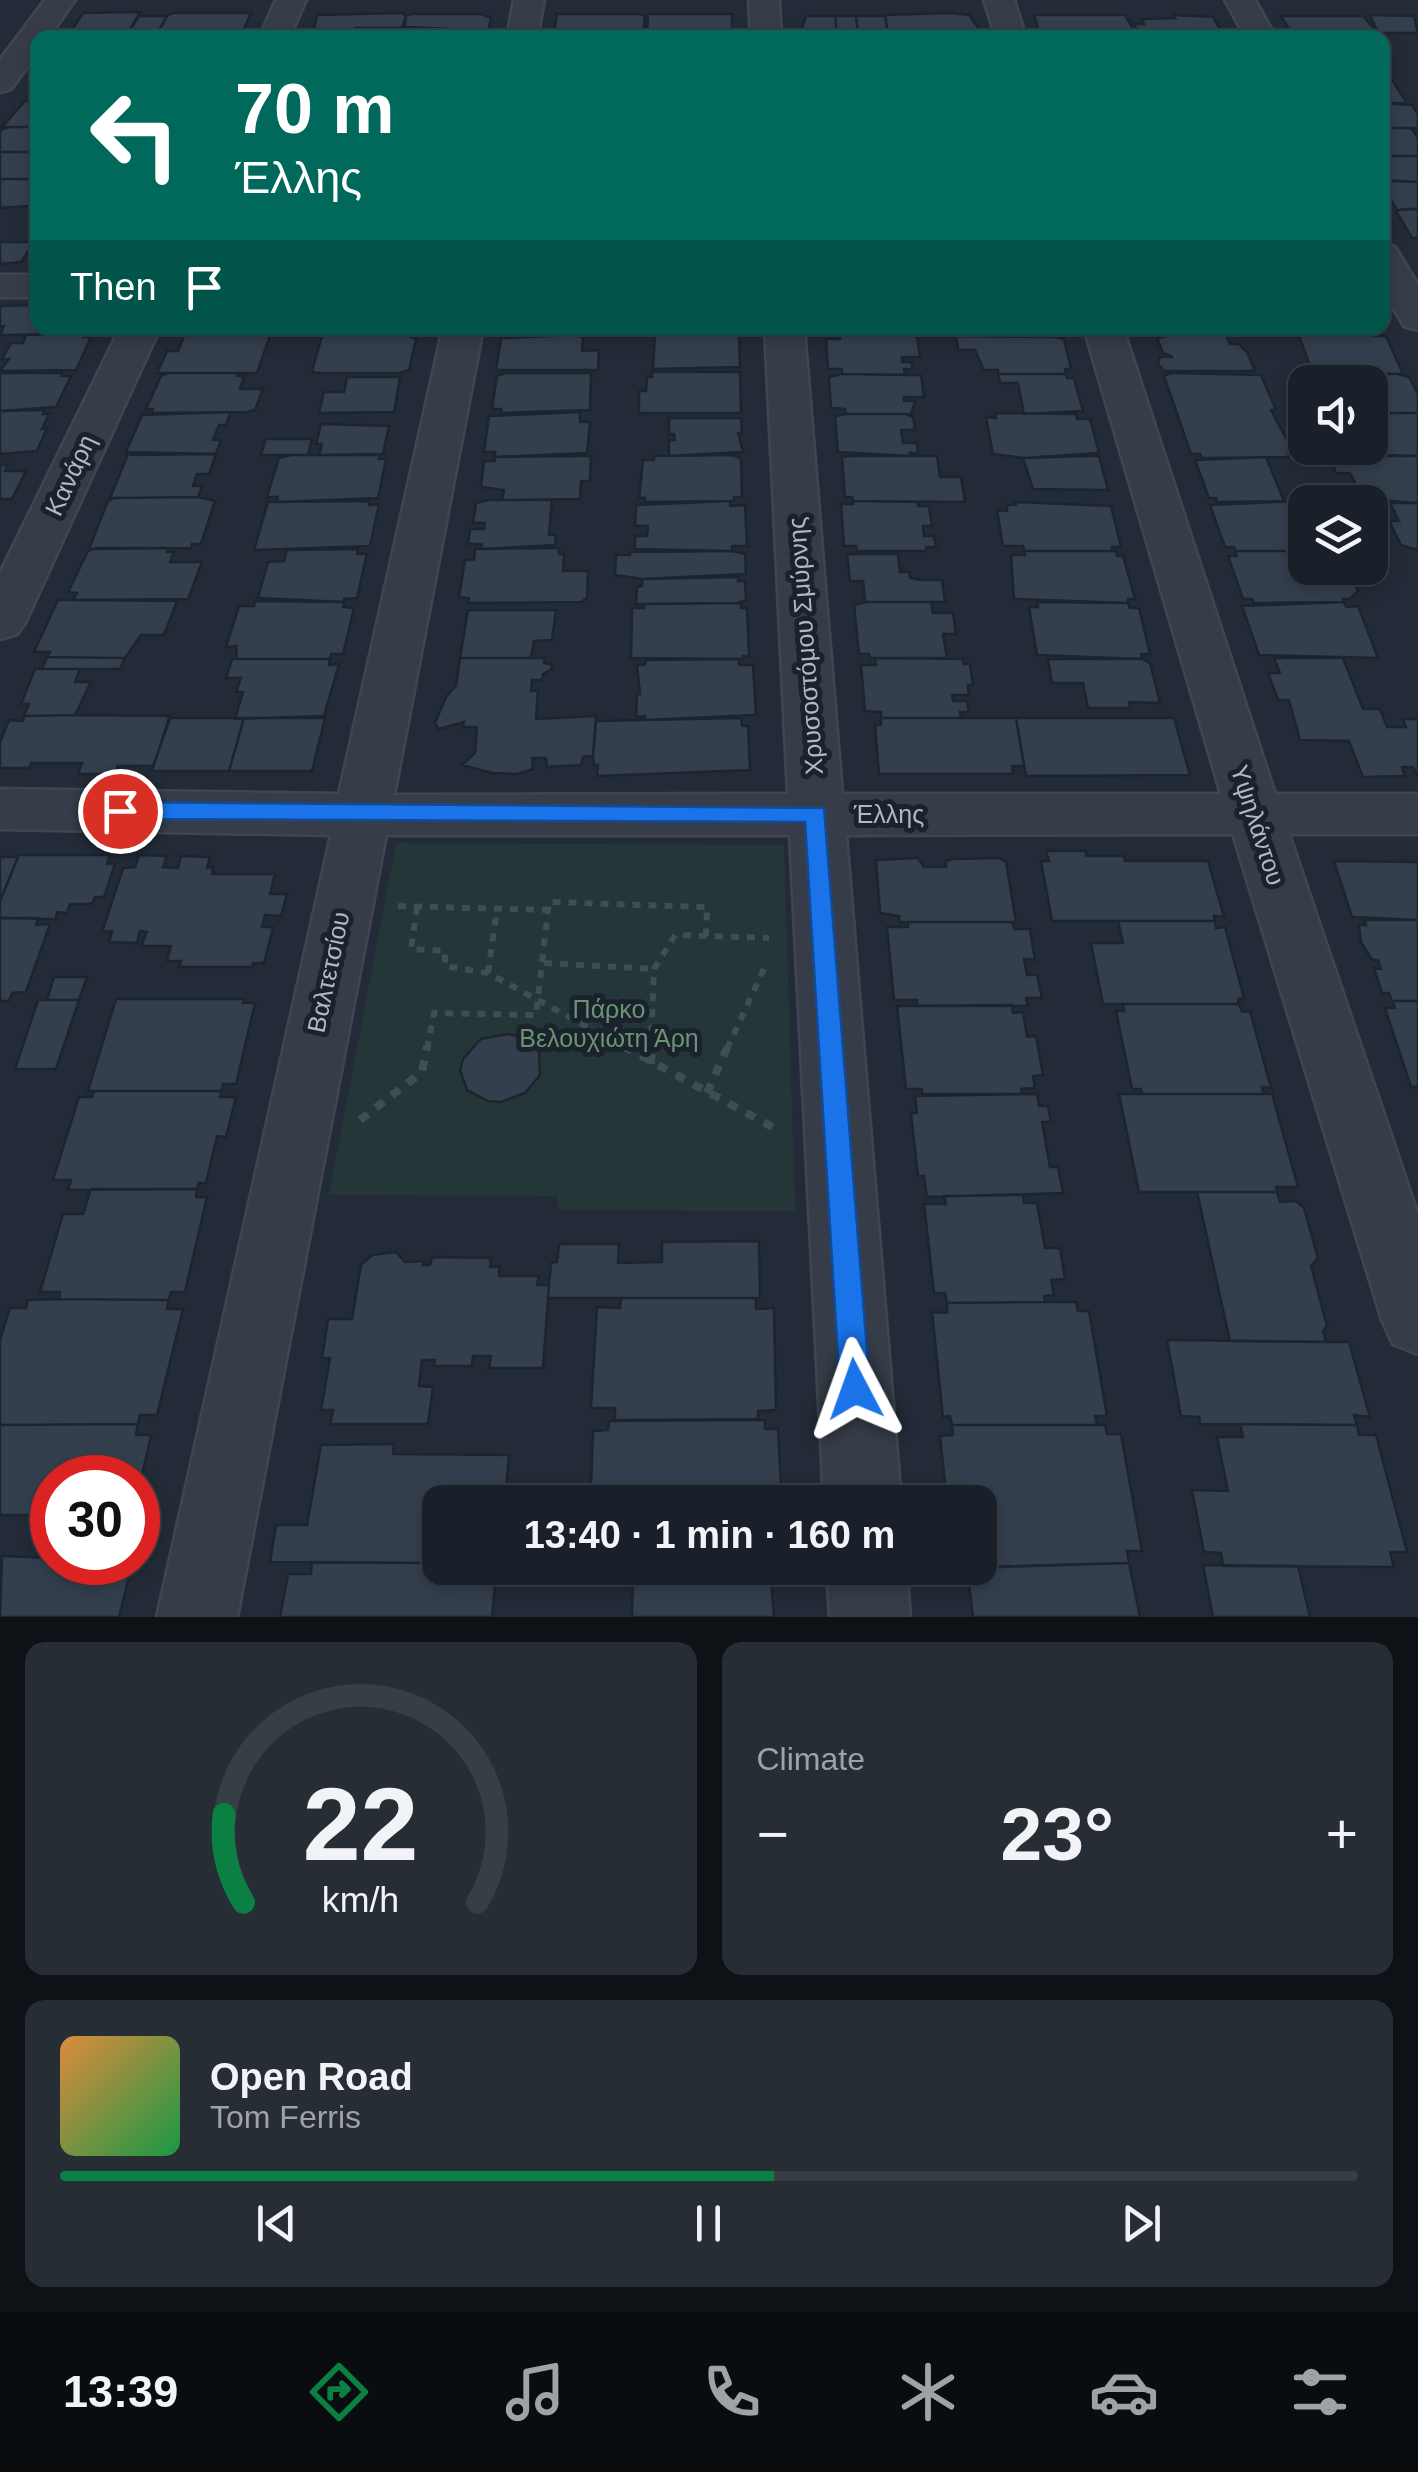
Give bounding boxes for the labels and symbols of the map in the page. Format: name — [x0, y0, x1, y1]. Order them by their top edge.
street label: Κανάρη — [39, 430, 101, 520]
street label: Χρυσοστόμου Σμύρνης — [782, 516, 828, 776]
street label: Υψηλάντου — [1225, 761, 1291, 889]
pin — [78, 769, 163, 854]
street label: Έλλης — [853, 800, 924, 828]
street label: Βαλτετσίου — [302, 909, 354, 1035]
park label: Πάρκο Βελουχιώτη Άρη — [519, 995, 699, 1052]
position arrow — [803, 1337, 907, 1441]
speed limit sign: 30 — [30, 1455, 160, 1585]

